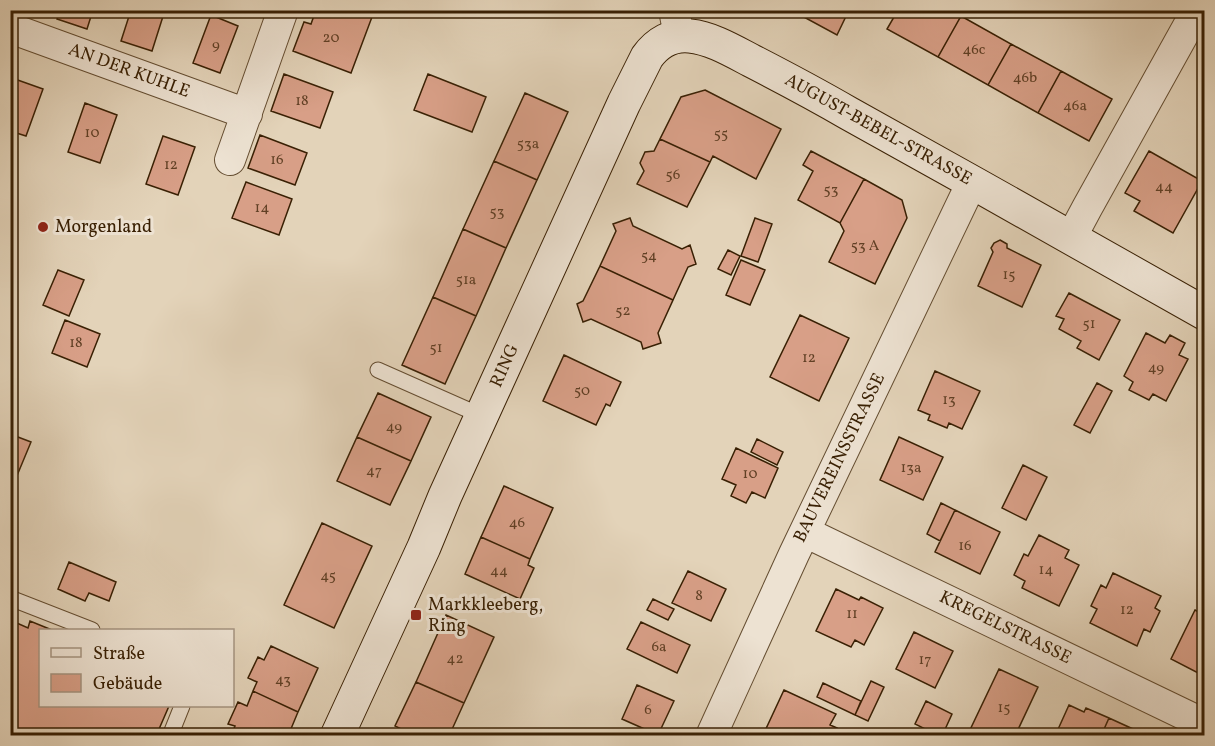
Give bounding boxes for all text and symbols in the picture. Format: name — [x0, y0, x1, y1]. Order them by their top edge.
house number: 20 — [323, 28, 339, 49]
house number: 9 — [212, 35, 220, 56]
street label: AN DER KUHLE — [65, 37, 193, 105]
house number: 46c — [962, 40, 986, 61]
street label: AUGUST-BEBEL-STRASSE — [780, 68, 976, 192]
house number: 46b — [1013, 68, 1037, 89]
house number: 18 — [295, 91, 309, 112]
house number: 46a — [1063, 96, 1087, 117]
house number: 10 — [85, 123, 99, 144]
house number: 55 — [714, 124, 728, 145]
house number: 53a — [517, 134, 539, 155]
house number: 16 — [270, 150, 284, 171]
house number: 12 — [164, 155, 178, 176]
house number: 56 — [666, 165, 680, 186]
house number: 44 — [1155, 177, 1173, 198]
house number: 53 — [824, 180, 838, 201]
house number: 14 — [255, 198, 269, 219]
house number: 53 — [490, 202, 504, 223]
place label: Morgenland — [55, 215, 152, 240]
marker: Morgenland — [36, 220, 50, 234]
house number: 53 A — [851, 236, 880, 257]
house number: 54 — [641, 246, 657, 267]
house number: 15 — [1002, 265, 1016, 286]
house number: 51a — [456, 270, 476, 291]
house number: 52 — [615, 301, 631, 322]
house number: 51 — [1082, 314, 1096, 335]
house number: 18 — [69, 333, 83, 354]
house number: 51 — [429, 338, 443, 359]
street label: RING — [484, 340, 526, 392]
house number: 12 — [802, 348, 816, 369]
house number: 49 — [1148, 358, 1164, 379]
street label: BAUVEREINSSTRASSE — [788, 369, 892, 547]
house number: 50 — [574, 381, 590, 402]
house number: 13 — [942, 390, 956, 411]
house number: 49 — [386, 417, 402, 438]
house number: 13a — [901, 458, 922, 479]
house number: 47 — [366, 461, 382, 482]
house number: 10 — [743, 464, 757, 485]
house number: 46 — [509, 513, 525, 534]
house number: 16 — [958, 536, 972, 557]
house number: 14 — [1039, 560, 1053, 581]
house number: 44 — [490, 561, 508, 582]
house number: 45 — [320, 566, 336, 587]
street label: KREGELSTRASSE — [935, 585, 1076, 671]
house number: 8 — [695, 586, 703, 607]
place label: Markkleeberg, Ring — [428, 593, 543, 639]
house number: 12 — [1120, 600, 1134, 621]
house number: 11 — [846, 604, 858, 625]
marker: Markkleeberg, Ring — [409, 608, 423, 622]
legend — [39, 629, 234, 707]
house number: 6a — [651, 637, 667, 658]
text: Straße — [93, 642, 145, 667]
house number: 42 — [446, 649, 464, 670]
house number: 17 — [918, 650, 932, 671]
house number: 43 — [275, 670, 291, 691]
text: Gebäude — [93, 672, 162, 697]
house number: 15 — [997, 698, 1011, 719]
house number: 6 — [644, 700, 652, 721]

